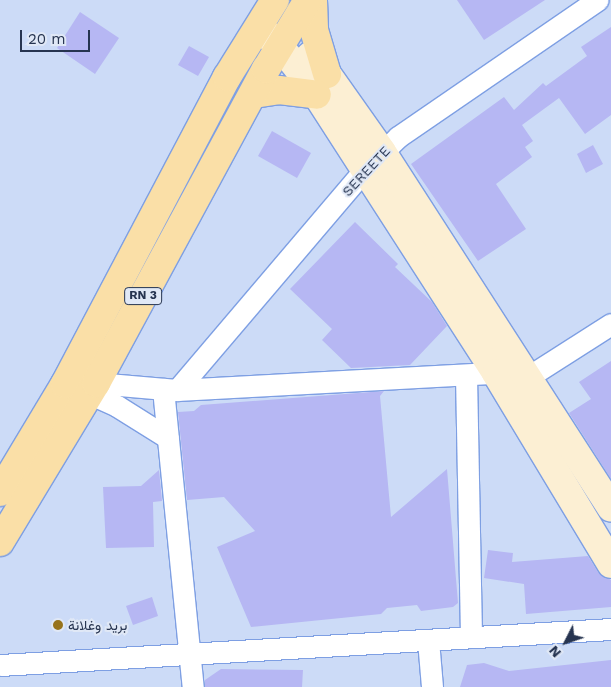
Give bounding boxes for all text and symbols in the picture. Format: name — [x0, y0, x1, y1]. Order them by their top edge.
scale bar — [22, 20, 92, 52]
text: 20 m — [28, 30, 66, 48]
street label: SEREETE — [339, 142, 393, 200]
road number: RN 3 — [123, 286, 163, 306]
place label: بريد وغلانة — [68, 617, 127, 633]
north arrow — [541, 617, 591, 667]
marker: بريد وغلانة — [52, 619, 64, 631]
text: N — [545, 643, 564, 661]

